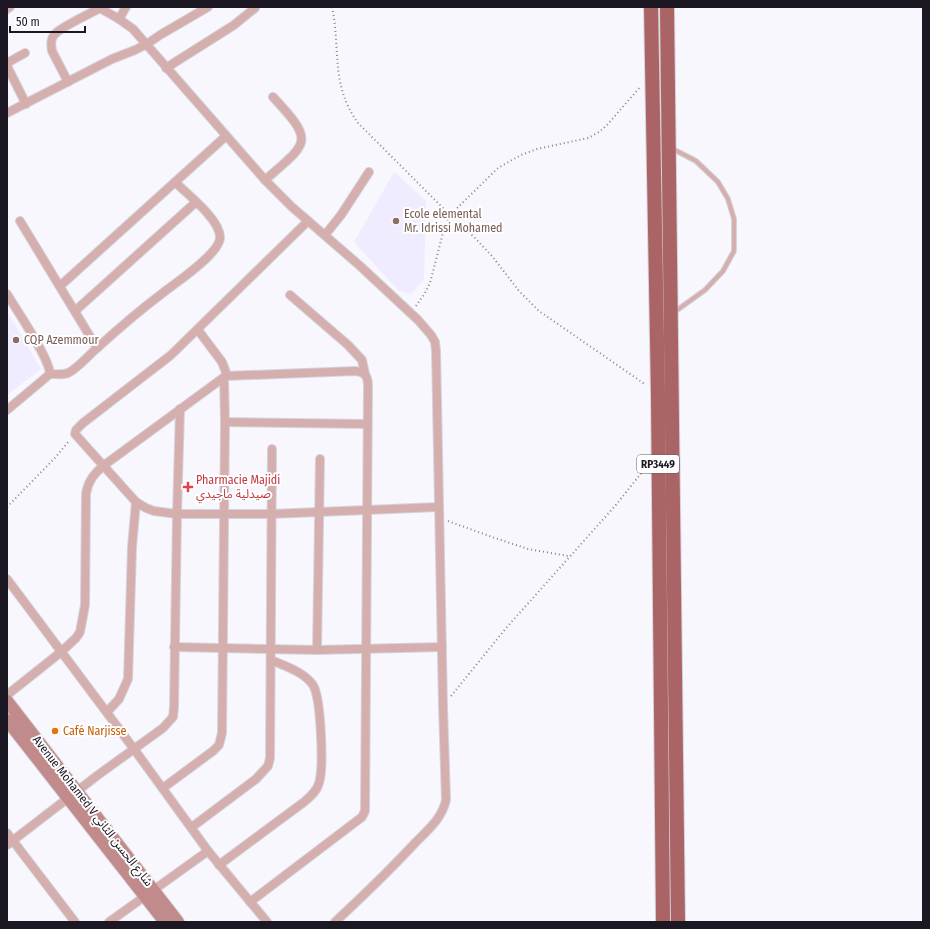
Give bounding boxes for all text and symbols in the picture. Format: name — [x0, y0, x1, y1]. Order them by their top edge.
scale bar — [10, 8, 85, 34]
text: 50 m — [16, 15, 40, 29]
place label: Ecole elemental Mr. Idrissi Mohamed — [404, 207, 503, 235]
marker: Ecole elemental Mr. Idrissi Mohamed — [391, 216, 401, 226]
place label: CQP Azemmour — [24, 333, 99, 347]
marker: CQP Azemmour — [11, 335, 21, 345]
road number: RP3449 — [637, 455, 679, 473]
place label: Pharmacie Majidi صيدلية ماجيدي — [196, 473, 280, 504]
marker: Pharmacie Majidi صيدلية ماجيدي — [183, 482, 193, 492]
place label: Café Narjisse — [63, 724, 127, 738]
marker: Café Narjisse — [50, 726, 60, 736]
street label: Avenue Mohamed V شارع الحسن الثاني — [28, 733, 156, 891]

